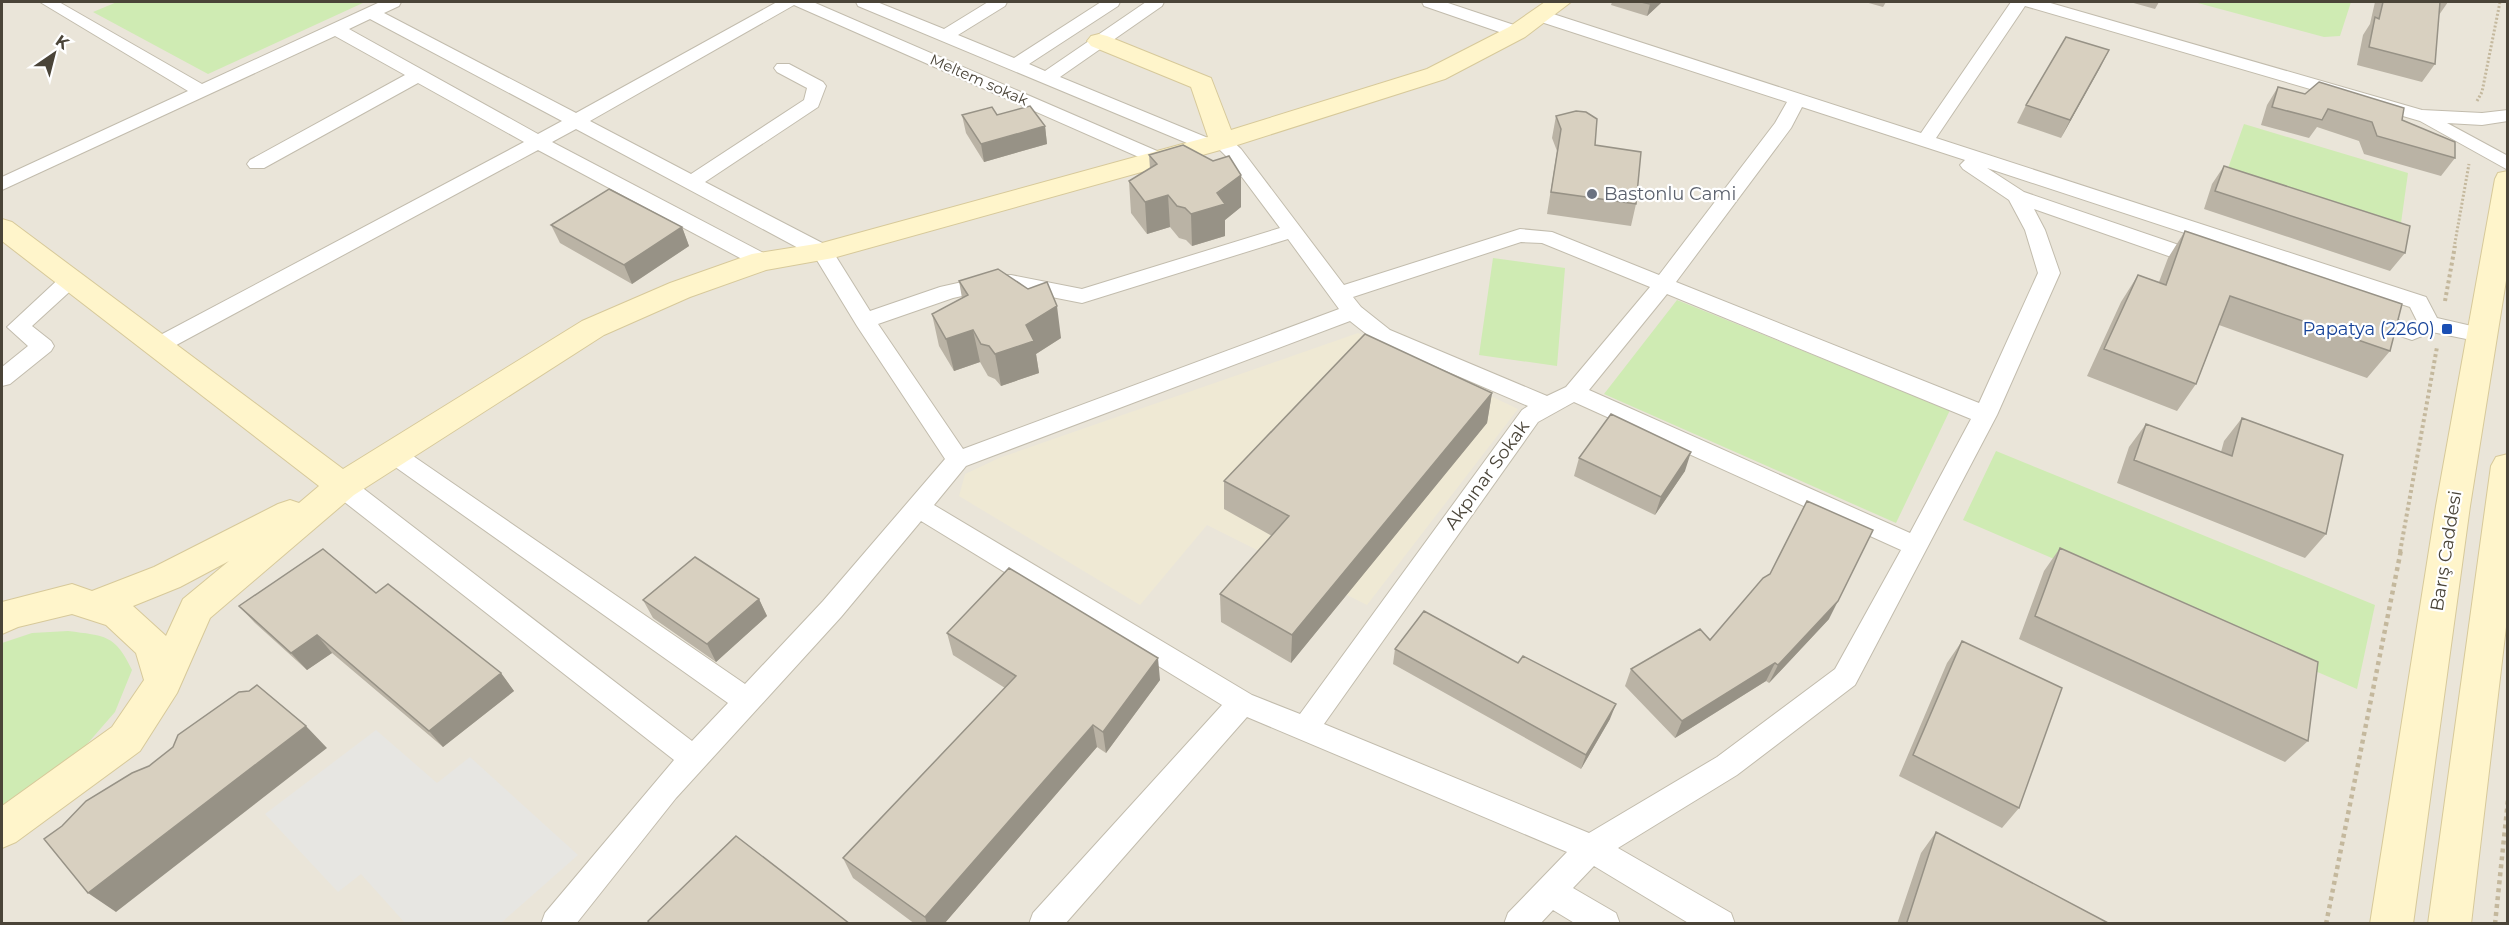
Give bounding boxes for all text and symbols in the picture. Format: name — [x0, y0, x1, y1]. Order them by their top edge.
north arrow — [24, 24, 84, 84]
text: K — [52, 31, 74, 54]
street label: Meltem sokak — [927, 49, 1031, 110]
place label: Bastonlu Cami — [1604, 183, 1736, 205]
marker: Bastonlu Cami — [1585, 187, 1599, 201]
place label: Papatya (2260) — [2302, 318, 2435, 340]
marker: Papatya (2260) — [2440, 322, 2454, 336]
street label: Akpınar Sokak — [1440, 416, 1534, 534]
street label: Barış Caddesi — [2426, 489, 2466, 613]

